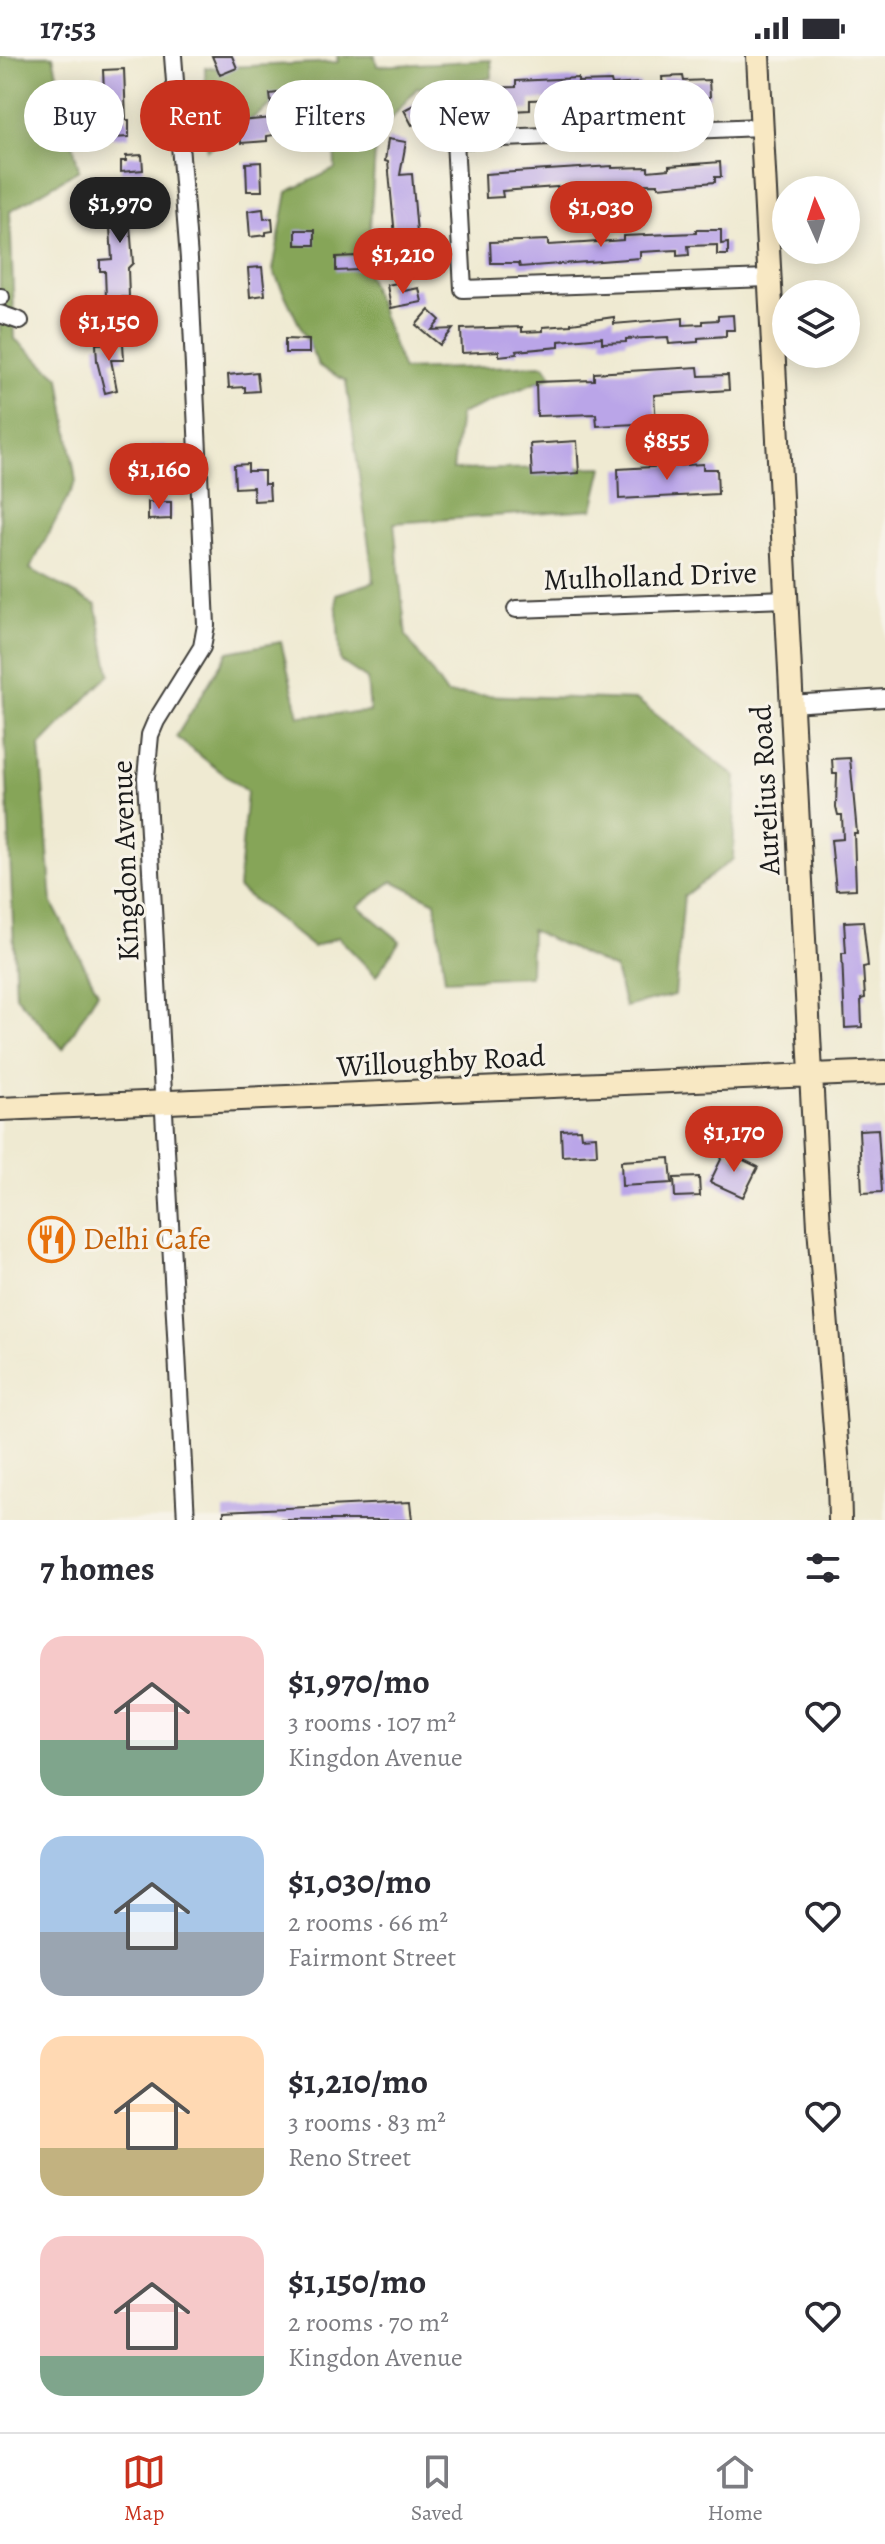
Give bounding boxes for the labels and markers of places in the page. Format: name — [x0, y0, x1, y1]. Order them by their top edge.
pin: $1,970 — [55, 177, 185, 245]
pin: $1,030 — [536, 181, 666, 249]
pin: $1,210 — [338, 228, 468, 296]
pin: $1,150 — [44, 295, 174, 363]
pin: $855 — [620, 414, 714, 482]
pin: $1,160 — [94, 443, 224, 511]
pin: $1,170 — [669, 1106, 799, 1174]
restaurant icon: Delhi Cafe — [28, 1215, 76, 1263]
place label: Delhi Cafe — [83, 1219, 211, 1259]

